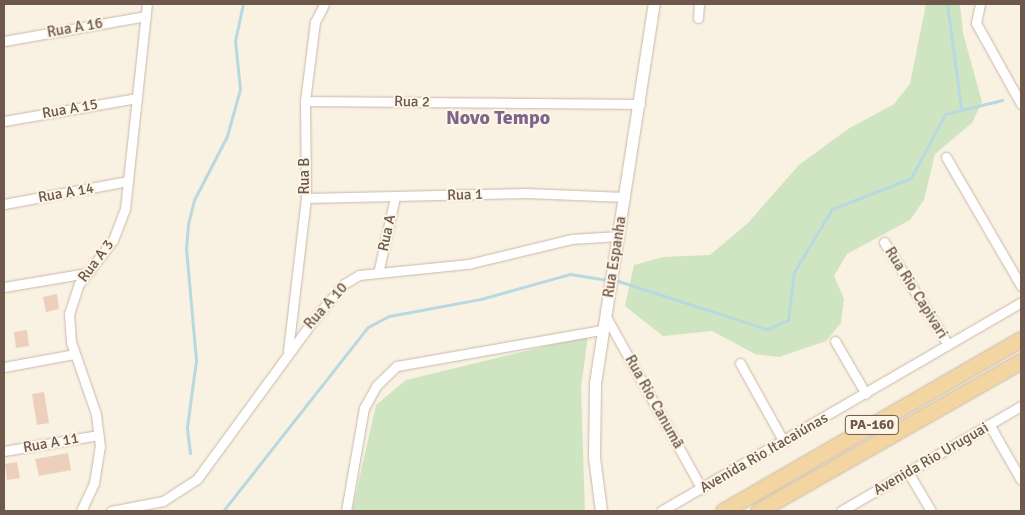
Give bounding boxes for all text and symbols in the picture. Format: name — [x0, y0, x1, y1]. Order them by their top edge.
street label: Rua A 16 — [46, 14, 104, 42]
street label: Rua 2 — [394, 93, 430, 111]
street label: Rua A 15 — [41, 95, 99, 123]
district label: Novo Tempo — [446, 105, 550, 129]
street label: Rua B — [296, 158, 314, 194]
street label: Rua A 14 — [37, 179, 95, 207]
street label: Rua 1 — [447, 185, 483, 205]
street label: Rua A — [374, 213, 400, 253]
street label: Rua Espanha — [600, 215, 630, 299]
street label: Rua A 3 — [74, 236, 118, 286]
street label: Rua Rio Capivari — [881, 244, 951, 342]
street label: Rua A 10 — [300, 279, 352, 333]
street label: Rua Rio Canumã — [621, 352, 687, 452]
street label: Avenida Rio Itacaiúnas — [697, 409, 831, 497]
road number: PA-160 — [844, 414, 900, 436]
street label: Avenida Rio Uruguai — [870, 419, 992, 499]
street label: Rua A 11 — [22, 429, 80, 457]

